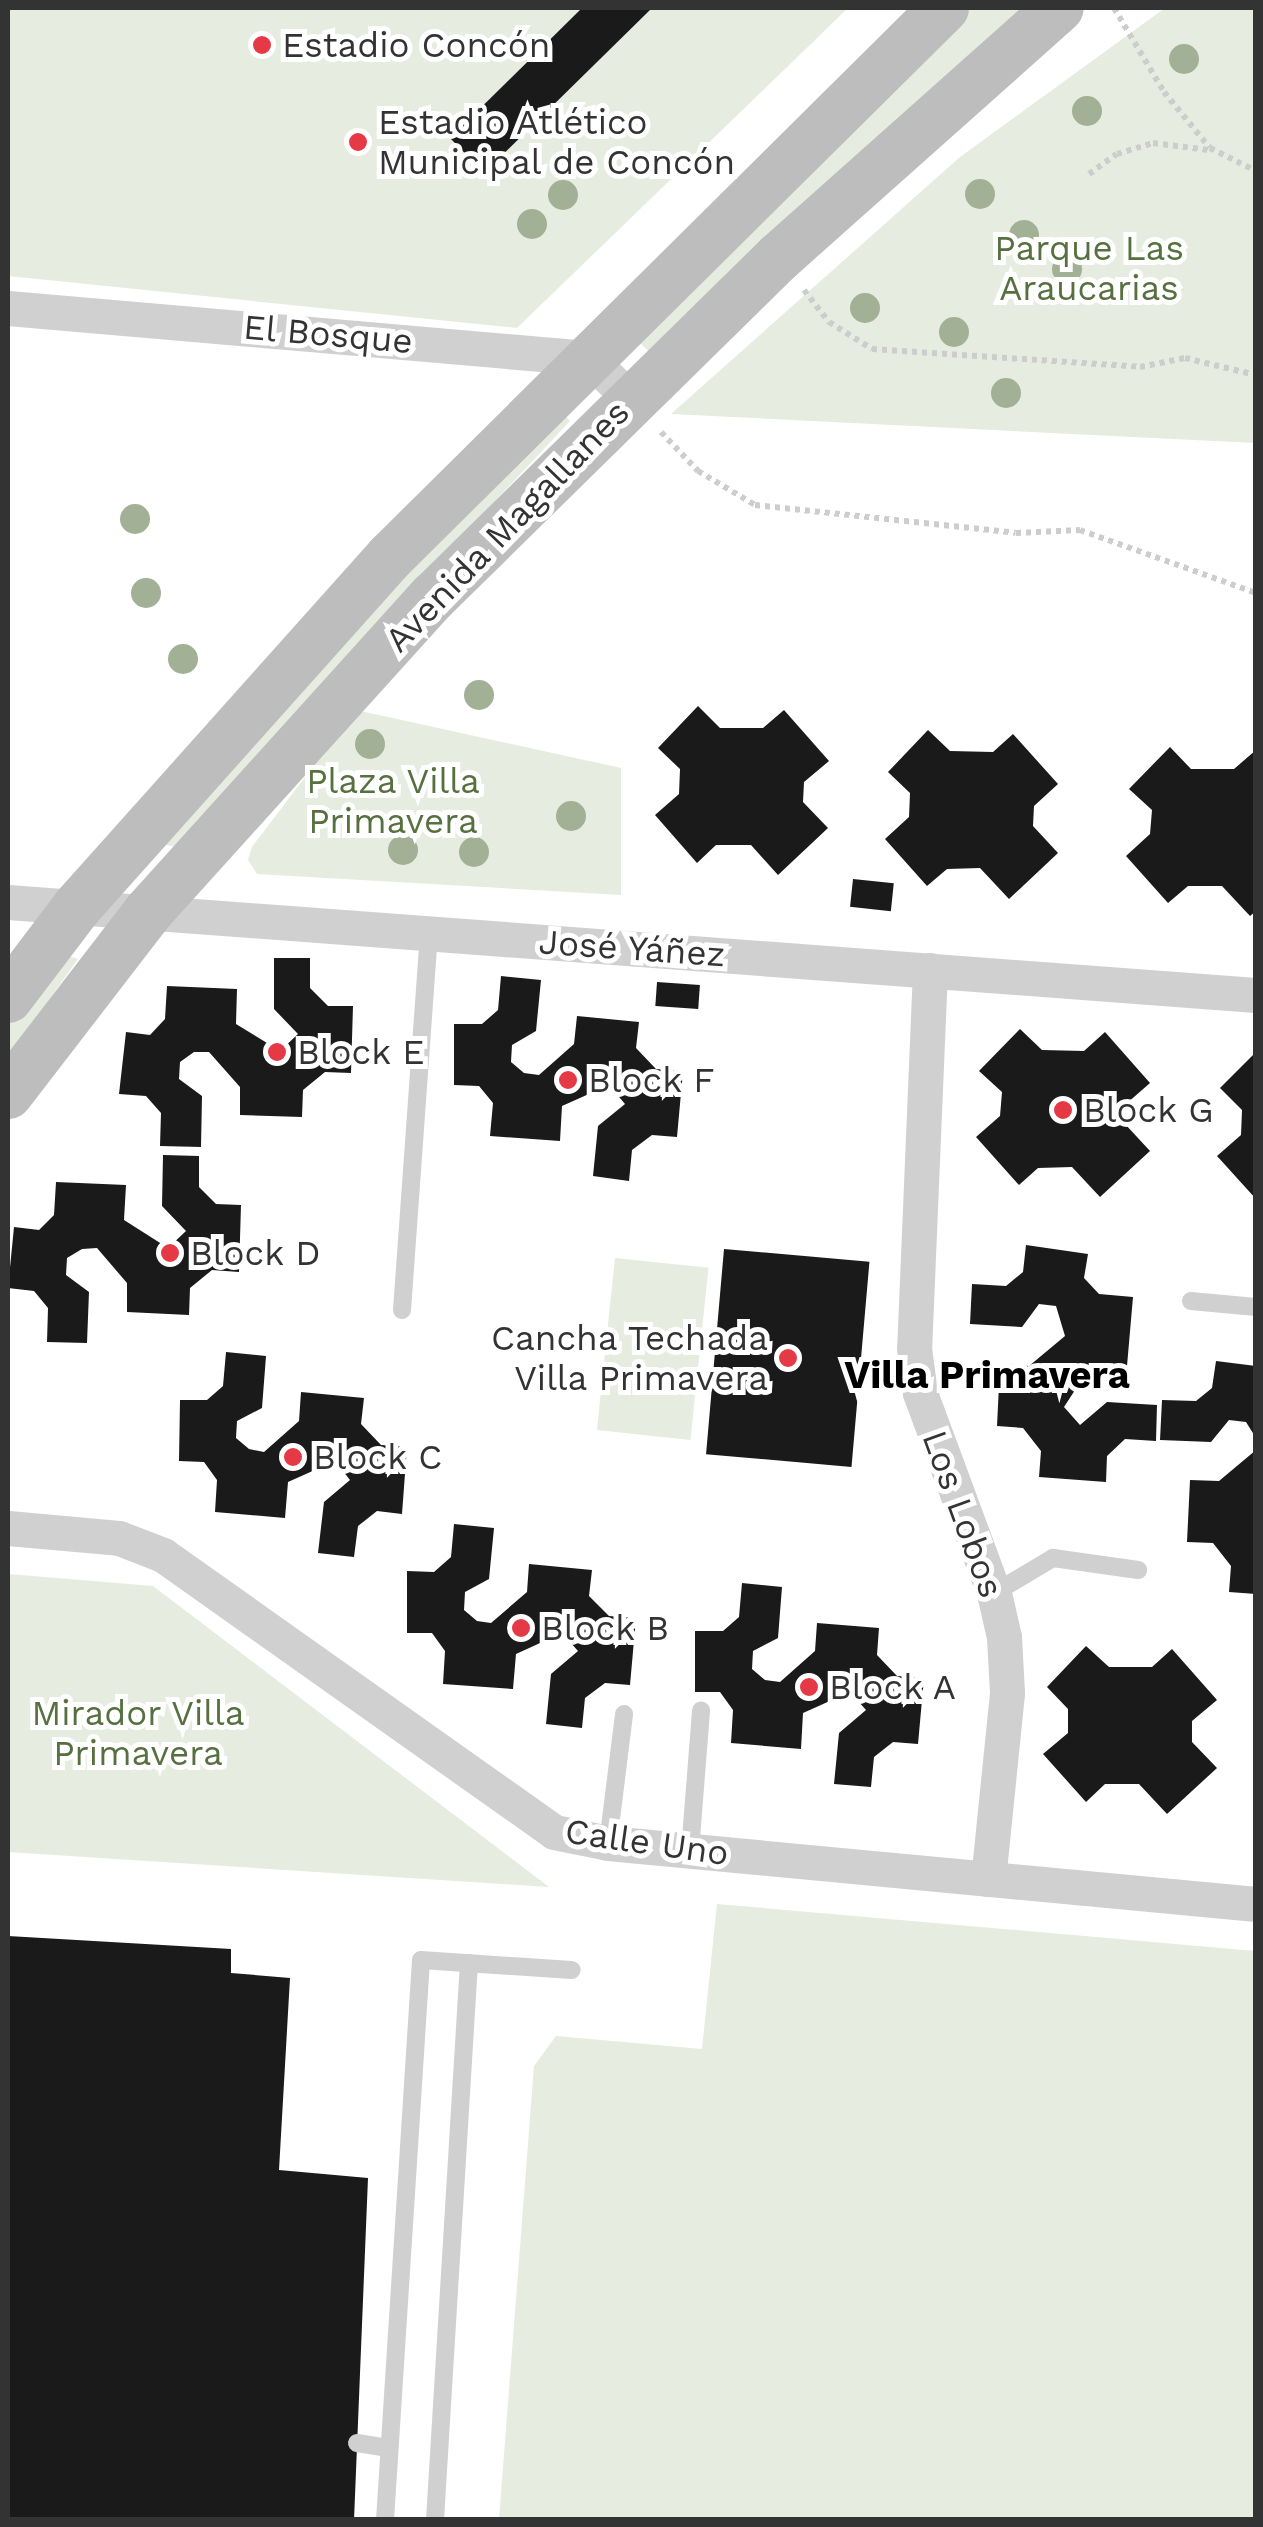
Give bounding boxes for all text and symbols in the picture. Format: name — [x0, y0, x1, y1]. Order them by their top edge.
place label: Estadio Concón — [282, 24, 550, 66]
marker: Estadio Concón — [251, 34, 273, 56]
place label: Estadio Atlético Municipal de Concón — [378, 101, 737, 183]
marker: Estadio Atlético Municipal de Concón — [347, 131, 369, 153]
park label: Parque Las Araucarias — [994, 227, 1184, 309]
street label: El Bosque — [241, 306, 415, 362]
street label: Avenida Magallanes — [376, 391, 638, 661]
park label: Plaza Villa Primavera — [305, 760, 481, 842]
street label: José Yáñez — [537, 920, 727, 976]
place label: Block E — [297, 1031, 425, 1073]
marker: Block E — [266, 1041, 288, 1063]
place label: Block F — [588, 1059, 715, 1101]
marker: Block F — [557, 1069, 579, 1091]
place label: Block G — [1083, 1089, 1214, 1131]
marker: Block G — [1052, 1099, 1074, 1121]
place label: Block D — [190, 1232, 321, 1274]
marker: Block D — [159, 1242, 181, 1264]
place label: Cancha Techada Villa Primavera — [489, 1317, 768, 1399]
marker: Cancha Techada Villa Primavera — [777, 1347, 799, 1369]
district label: Villa Primavera — [844, 1353, 1130, 1399]
street label: Los Lobos — [913, 1425, 1013, 1603]
place label: Block C — [313, 1436, 443, 1478]
marker: Block C — [282, 1446, 304, 1468]
place label: Block B — [541, 1607, 670, 1649]
marker: Block B — [510, 1617, 532, 1639]
place label: Block A — [829, 1666, 958, 1708]
marker: Block A — [798, 1676, 820, 1698]
park label: Mirador Villa Primavera — [30, 1692, 246, 1774]
street label: Calle Uno — [563, 1810, 731, 1874]

